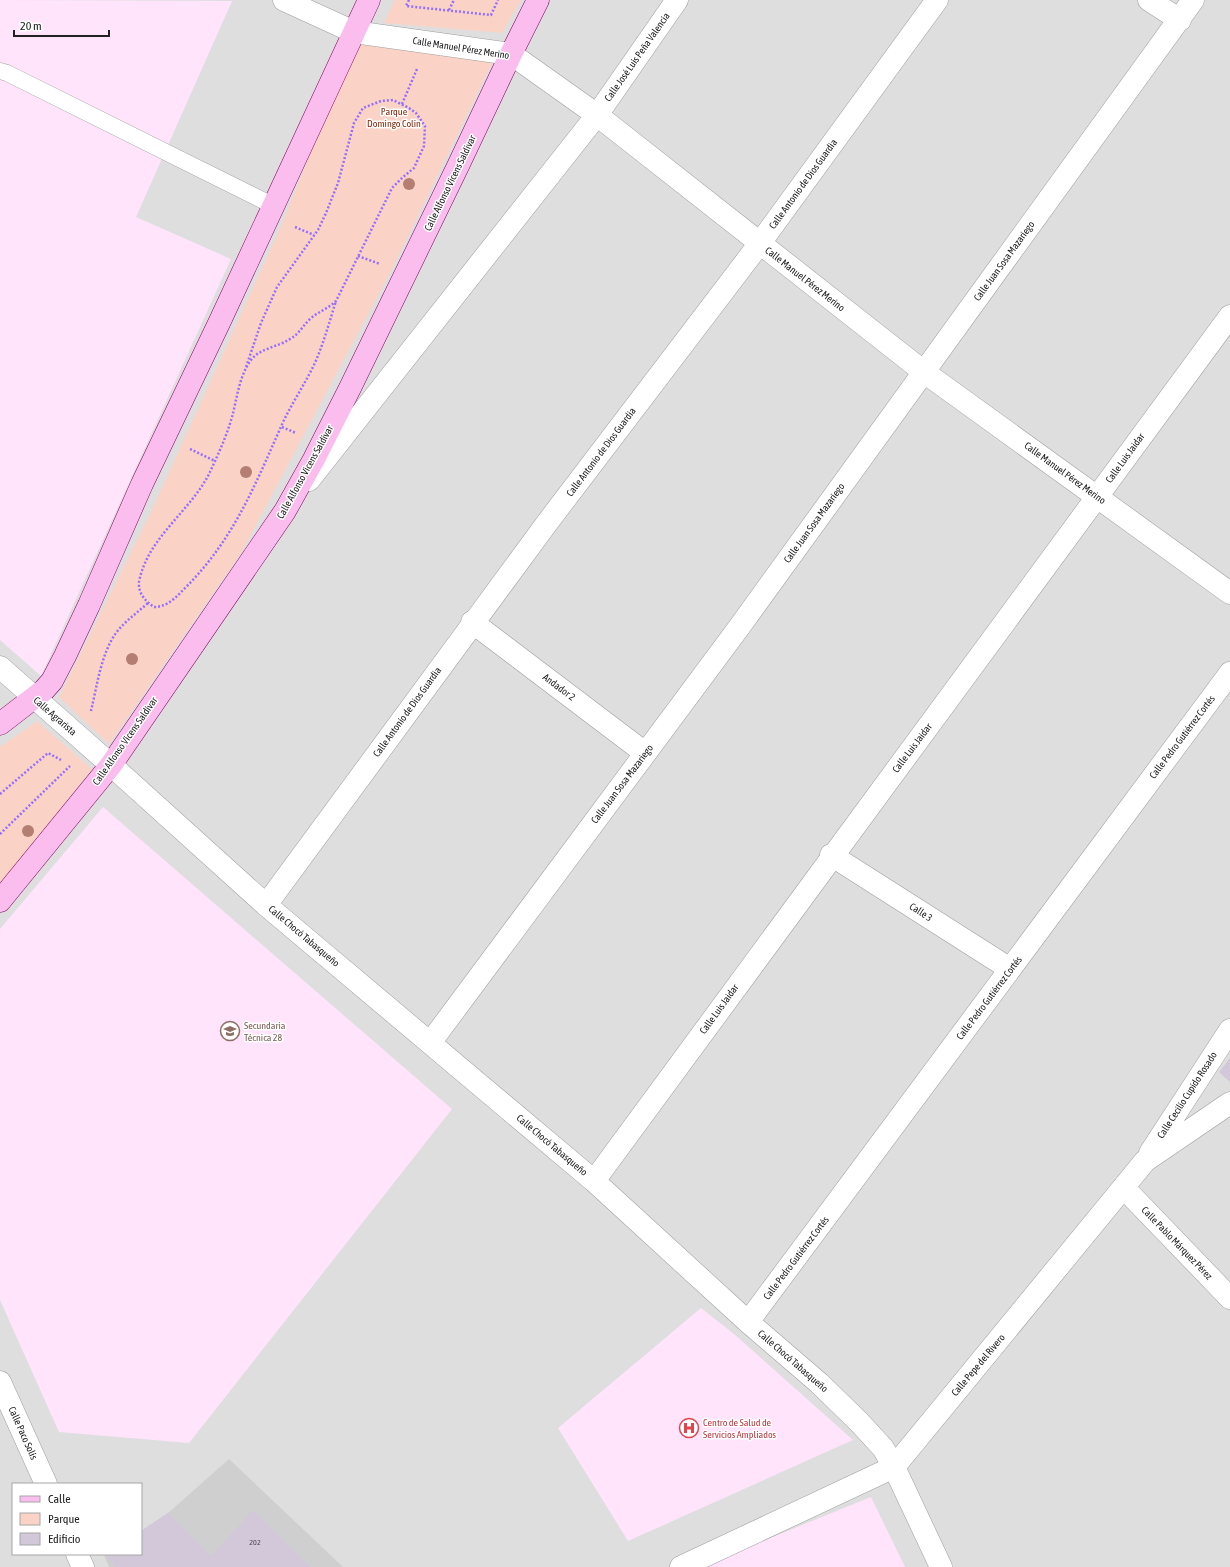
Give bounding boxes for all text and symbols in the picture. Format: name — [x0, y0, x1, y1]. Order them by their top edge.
street label: Calle José Luis Peña Valencia — [602, 10, 672, 103]
scale bar — [14, 12, 109, 38]
text: 20 m — [20, 19, 42, 33]
street label: Calle Manuel Pérez Merino — [412, 35, 510, 61]
park label: Parque Domingo Colin — [367, 106, 421, 129]
street label: Calle Alfonso Vicens Saldivar — [422, 132, 478, 233]
street label: Calle Antonio de Dios Guardia — [767, 137, 839, 231]
street label: Calle Juan Sosa Mazariego — [971, 219, 1037, 303]
street label: Calle Manuel Pérez Merino — [763, 245, 847, 314]
street label: Calle Antonio de Dios Guardia — [564, 405, 638, 499]
street label: Calle Alfonso Vicens Saldivar — [275, 423, 336, 521]
street label: Calle Luis Jaidar — [1103, 430, 1147, 485]
street label: Calle Manuel Pérez Merino — [1022, 440, 1108, 506]
street label: Calle Juan Sosa Mazariego — [781, 481, 847, 565]
street label: Calle Antonio de Dios Guardia — [371, 665, 443, 759]
street label: Andador 2 — [541, 671, 578, 703]
street label: Calle Pedro Gutiérrez Cortés — [1147, 693, 1217, 781]
street label: Calle Agrarista — [31, 694, 79, 738]
street label: Calle Alfonso Vicens Saldivar — [90, 694, 160, 787]
street label: Calle Luis Jaidar — [890, 720, 935, 775]
street label: Calle Juan Sosa Mazariego — [589, 742, 655, 826]
street label: Calle 3 — [908, 901, 935, 924]
street label: Calle Chocó Tabasqueño — [266, 903, 342, 969]
street label: Calle Pedro Gutiérrez Cortés — [954, 954, 1024, 1042]
street label: Calle Luis Jaidar — [697, 981, 741, 1036]
school or university icon: Secundaria Técnica 28 — [219, 1020, 241, 1042]
place label: Secundaria Técnica 28 — [244, 1020, 286, 1043]
street label: Calle Cecilio Cupido Rosado — [1155, 1050, 1219, 1140]
street label: Calle Chocó Tabasqueño — [514, 1112, 590, 1178]
street label: Calle Pablo Márquez Pérez — [1139, 1204, 1215, 1282]
street label: Calle Pedro Gutiérrez Cortés — [761, 1214, 831, 1302]
street label: Calle Chocó Tabasqueño — [756, 1328, 830, 1395]
street label: Calle Pepe del Rivero — [949, 1332, 1007, 1398]
street label: Calle Paco Solís — [6, 1405, 40, 1462]
hospital icon: Centro de Salud de Servicios Ampliados — [678, 1417, 700, 1439]
place label: Centro de Salud de Servicios Ampliados — [703, 1417, 777, 1440]
legend — [12, 1483, 142, 1555]
text: Calle — [48, 1492, 71, 1506]
text: Parque — [48, 1512, 80, 1526]
text: Edificio — [48, 1532, 81, 1546]
house number: 202 — [249, 1538, 261, 1547]

